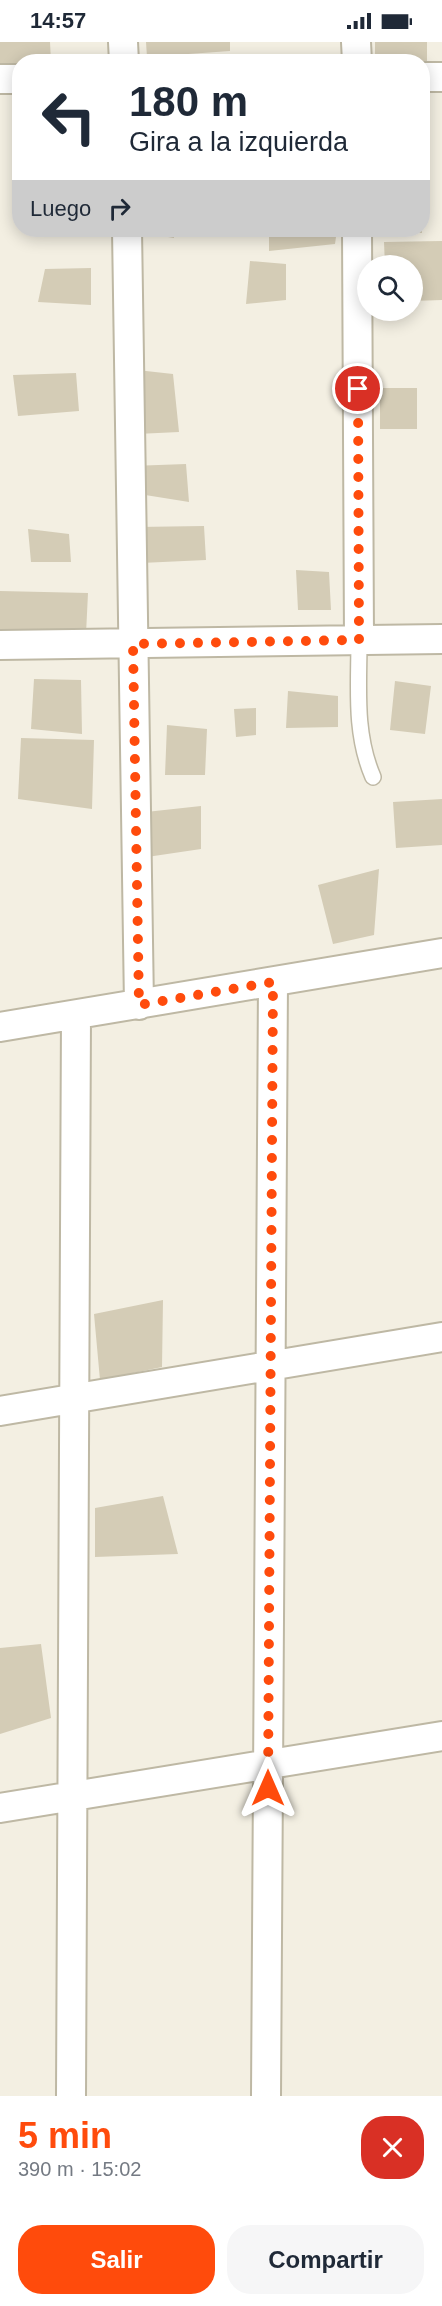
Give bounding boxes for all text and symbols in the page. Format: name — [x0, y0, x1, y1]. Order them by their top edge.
text: 14:57 — [30, 8, 86, 33]
icon: left — [30, 78, 108, 156]
text: 180 m — [129, 78, 248, 125]
text: Gira a la izquierda — [129, 127, 348, 157]
icon: right — [103, 192, 136, 225]
text: Luego — [30, 196, 91, 221]
map controls — [357, 255, 423, 321]
button: search — [357, 255, 423, 321]
pin — [332, 363, 383, 414]
icon: arrive — [341, 372, 374, 405]
position arrow — [236, 1756, 300, 1820]
text: 5 min — [18, 2115, 112, 2156]
button: close — [361, 2116, 424, 2179]
text: 390 m · 15:02 — [18, 2158, 141, 2180]
button: Salir — [18, 2225, 215, 2294]
button: Compartir — [227, 2225, 424, 2294]

